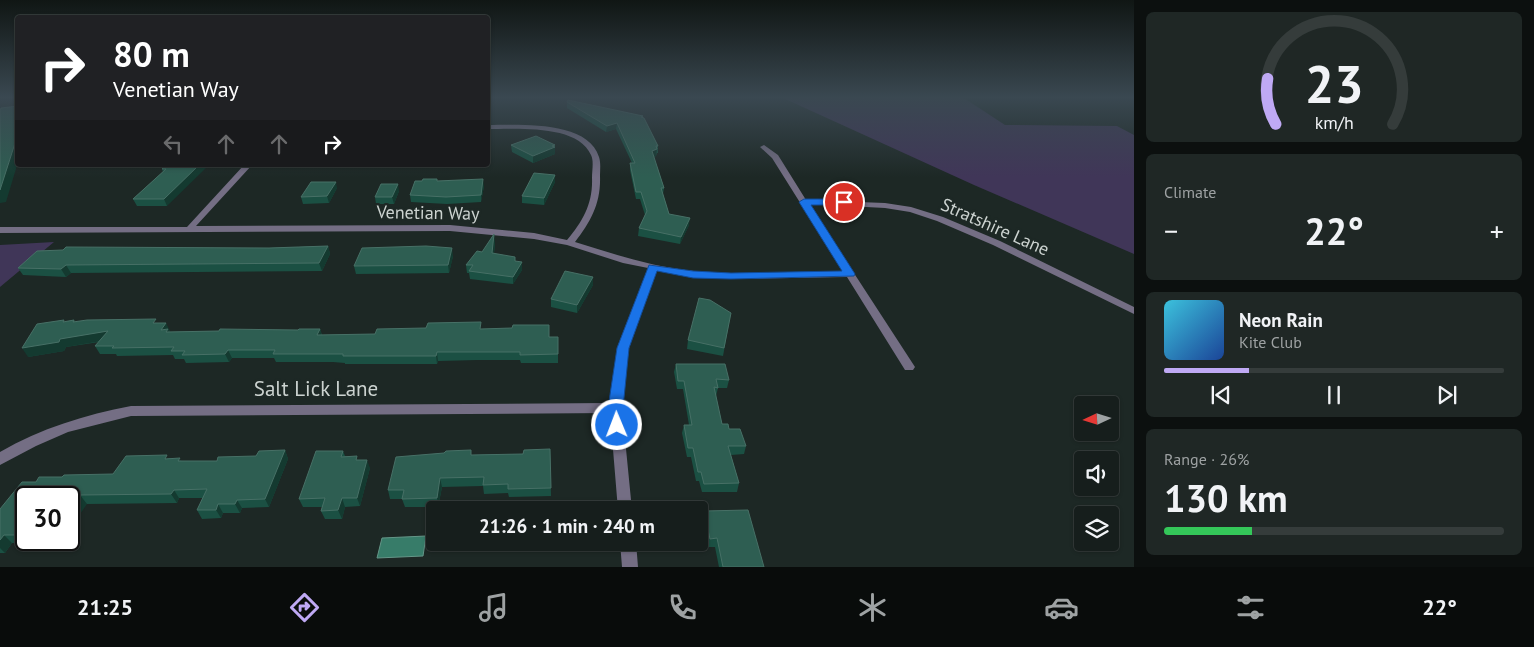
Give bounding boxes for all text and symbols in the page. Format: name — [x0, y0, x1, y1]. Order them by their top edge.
text: 80 m — [113, 31, 190, 77]
icon: right — [30, 35, 95, 100]
text: 23 — [1305, 50, 1363, 117]
text: Venetian Way — [113, 75, 239, 103]
text: km/h — [1314, 111, 1354, 134]
icon: left — [159, 130, 187, 158]
icon: ahead — [212, 130, 240, 158]
icon: ahead — [265, 130, 293, 158]
icon: right — [318, 130, 346, 158]
pin — [823, 181, 865, 223]
text: Climate — [1164, 182, 1216, 202]
icon: arrive — [830, 188, 858, 216]
street label: Stratshire Lane — [938, 192, 1053, 261]
street label: Venetian Way — [375, 200, 480, 225]
text: 22° — [1304, 206, 1364, 255]
text: − — [1164, 212, 1178, 249]
text: + — [1490, 212, 1504, 249]
text: Neon Rain — [1239, 308, 1323, 332]
text: Kite Club — [1239, 332, 1302, 352]
street label: Salt Lick Lane — [254, 375, 378, 402]
icon: previous — [1207, 381, 1235, 409]
icon: pause — [1320, 381, 1348, 409]
icon: next — [1433, 381, 1461, 409]
north arrow — [1074, 396, 1119, 441]
map controls — [1074, 396, 1119, 551]
position arrow — [590, 398, 642, 450]
text: Range · 26% — [1164, 449, 1249, 469]
button: sound — [1074, 451, 1119, 496]
text: 130 km — [1164, 473, 1288, 522]
speed limit sign: 30 — [15, 486, 80, 551]
button: layers — [1074, 506, 1119, 551]
text: 21:26 · 1 min · 240 m — [479, 514, 655, 538]
icon: directions — [287, 590, 322, 625]
icon: music — [476, 590, 511, 625]
icon: phone — [665, 590, 700, 625]
icon: climate — [855, 590, 890, 625]
icon: car — [1044, 590, 1079, 625]
icon: filters — [1233, 590, 1268, 625]
text: 21:25 — [77, 593, 133, 621]
text: 22° — [1422, 593, 1457, 621]

